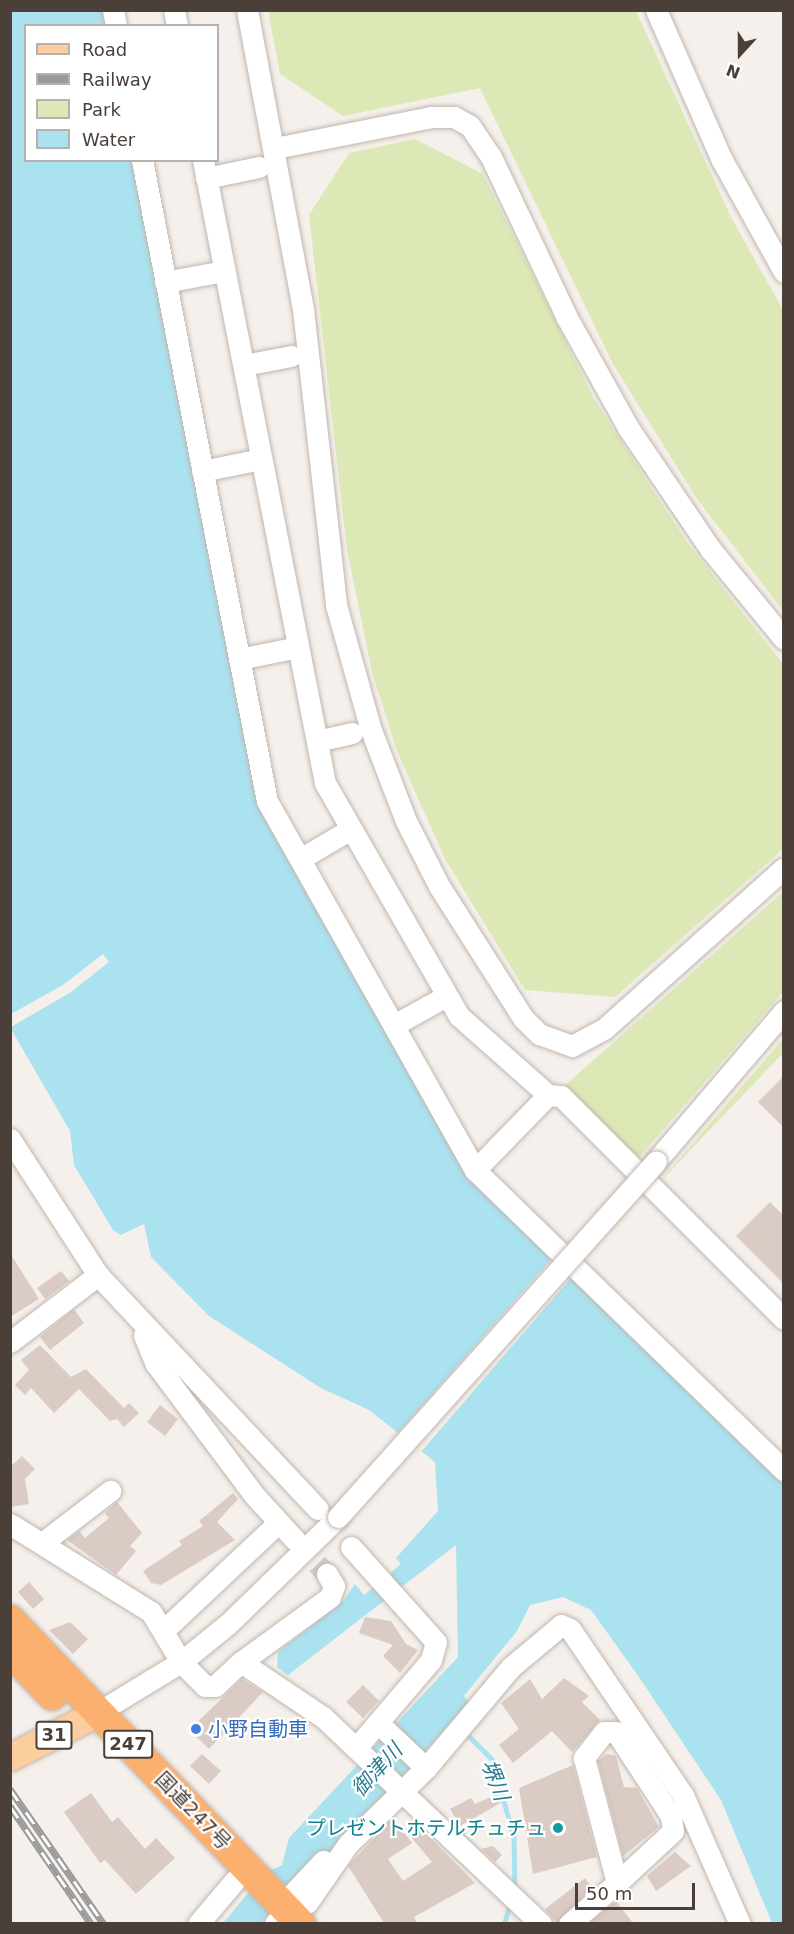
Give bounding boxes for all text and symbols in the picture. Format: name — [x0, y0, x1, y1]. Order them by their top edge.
legend — [24, 24, 219, 162]
north arrow — [710, 24, 770, 84]
text: Road — [82, 39, 127, 60]
text: N — [724, 60, 743, 83]
text: Railway — [82, 69, 152, 90]
text: Park — [82, 99, 121, 120]
text: Water — [82, 129, 135, 150]
place label: 小野自動車 — [208, 1717, 308, 1741]
road number: 31 — [34, 1720, 74, 1750]
marker: 小野自動車 — [189, 1722, 203, 1736]
road number: 247 — [102, 1729, 154, 1759]
water label: 御津川 — [347, 1738, 407, 1802]
water label: 堺川 — [476, 1756, 514, 1804]
street label: 国道247号 — [150, 1767, 236, 1855]
place label: プレゼントホテルチュチュ — [306, 1816, 546, 1840]
marker: プレゼントホテルチュチュ — [551, 1821, 565, 1835]
scale bar — [578, 1871, 698, 1909]
text: 50 m — [586, 1883, 632, 1904]

